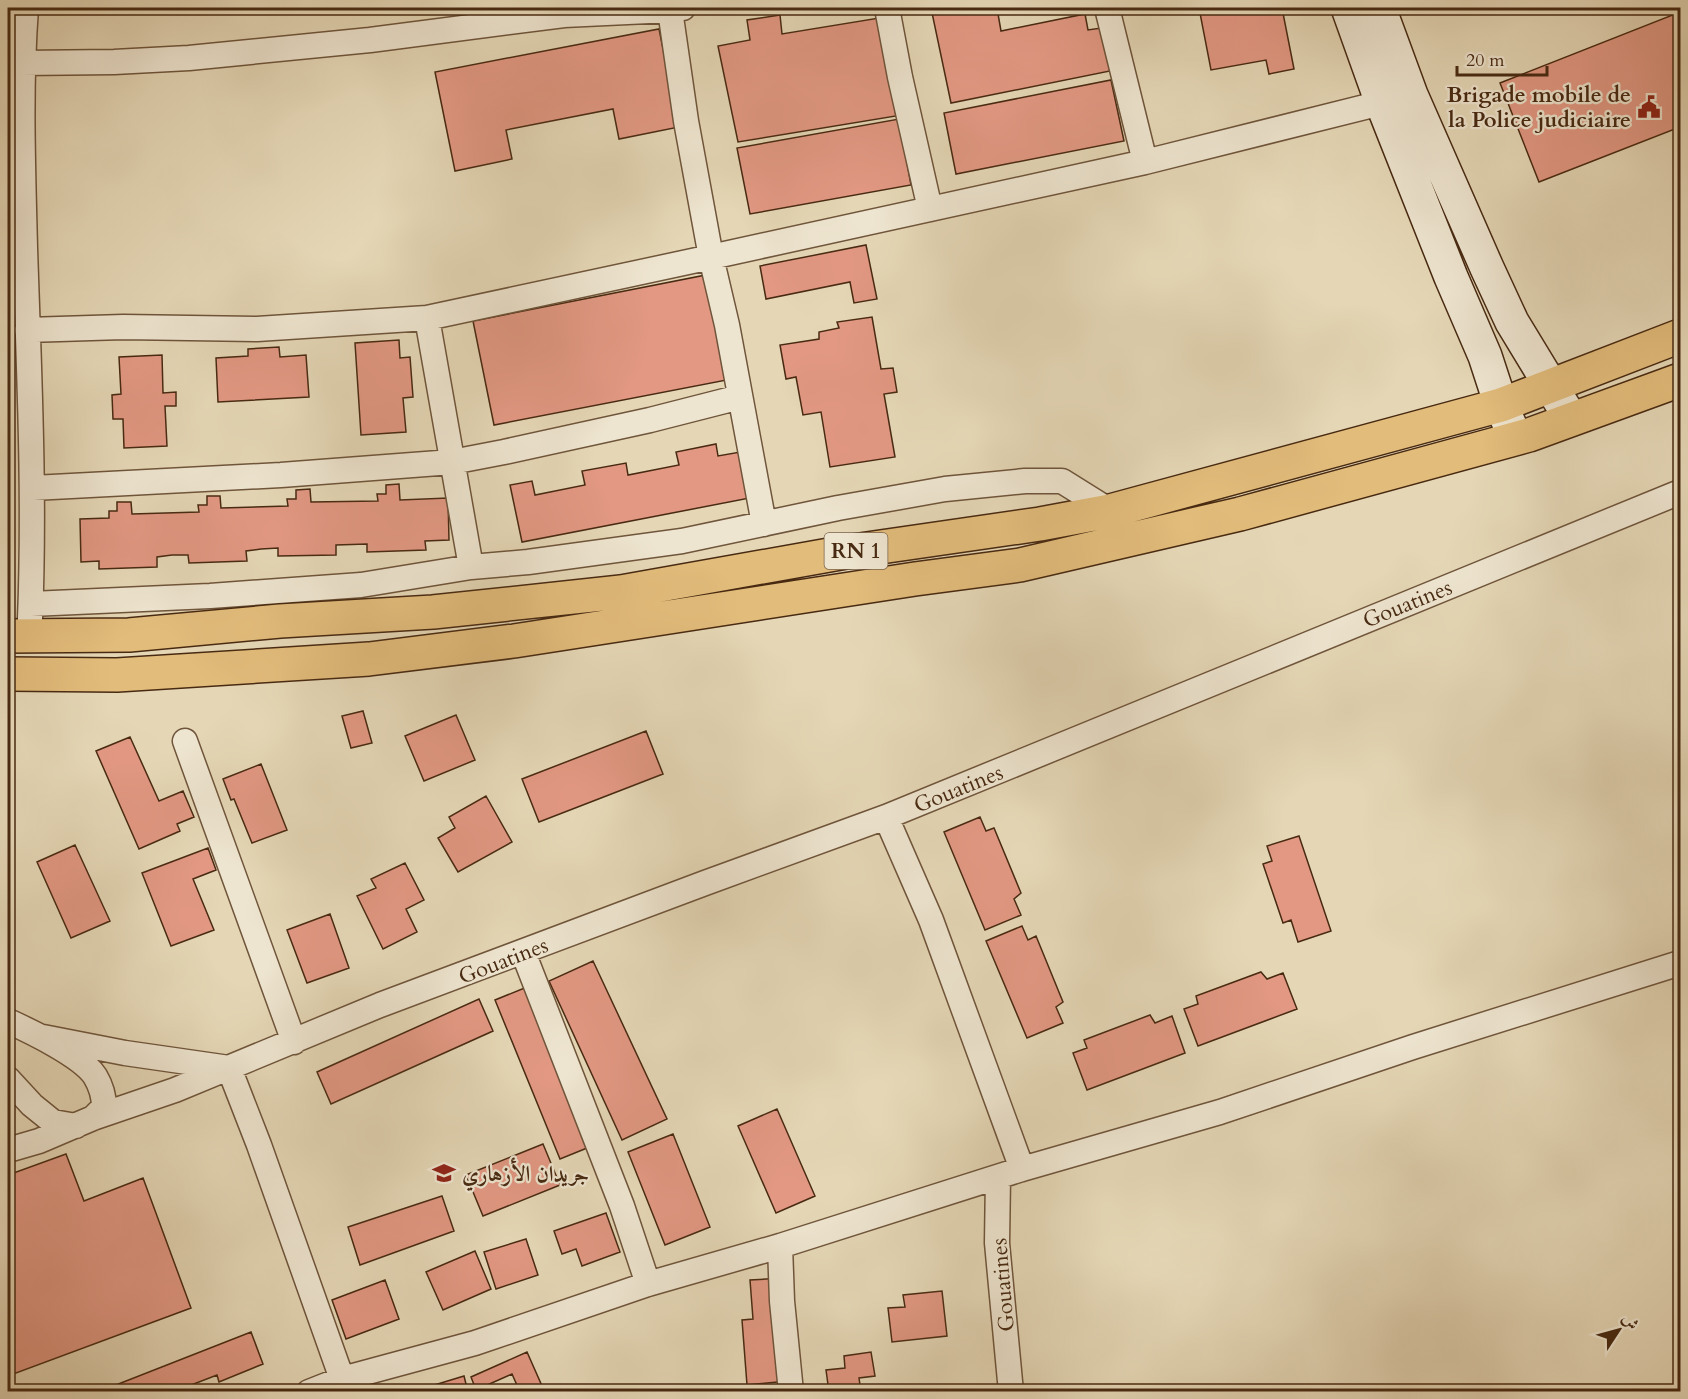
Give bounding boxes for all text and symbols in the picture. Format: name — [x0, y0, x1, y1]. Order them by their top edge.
scale bar — [1457, 39, 1547, 77]
text: 20 m — [1466, 48, 1505, 73]
place label: Brigade mobile de la Police judiciaire — [1446, 80, 1631, 135]
public building icon: Brigade mobile de la Police judiciaire — [1636, 94, 1662, 120]
road number: RN 1 — [824, 533, 888, 569]
street label: Gouatines — [1358, 572, 1457, 635]
street label: Gouatines — [909, 757, 1008, 820]
street label: Gouatines — [454, 930, 553, 992]
place label: جريدان الأزهاري — [462, 1157, 589, 1192]
school or university icon: جريدان الأزهاري — [431, 1160, 457, 1186]
street label: Gouatines — [984, 1237, 1022, 1333]
north arrow — [1589, 1300, 1649, 1360]
text: ش — [1617, 1309, 1644, 1335]

